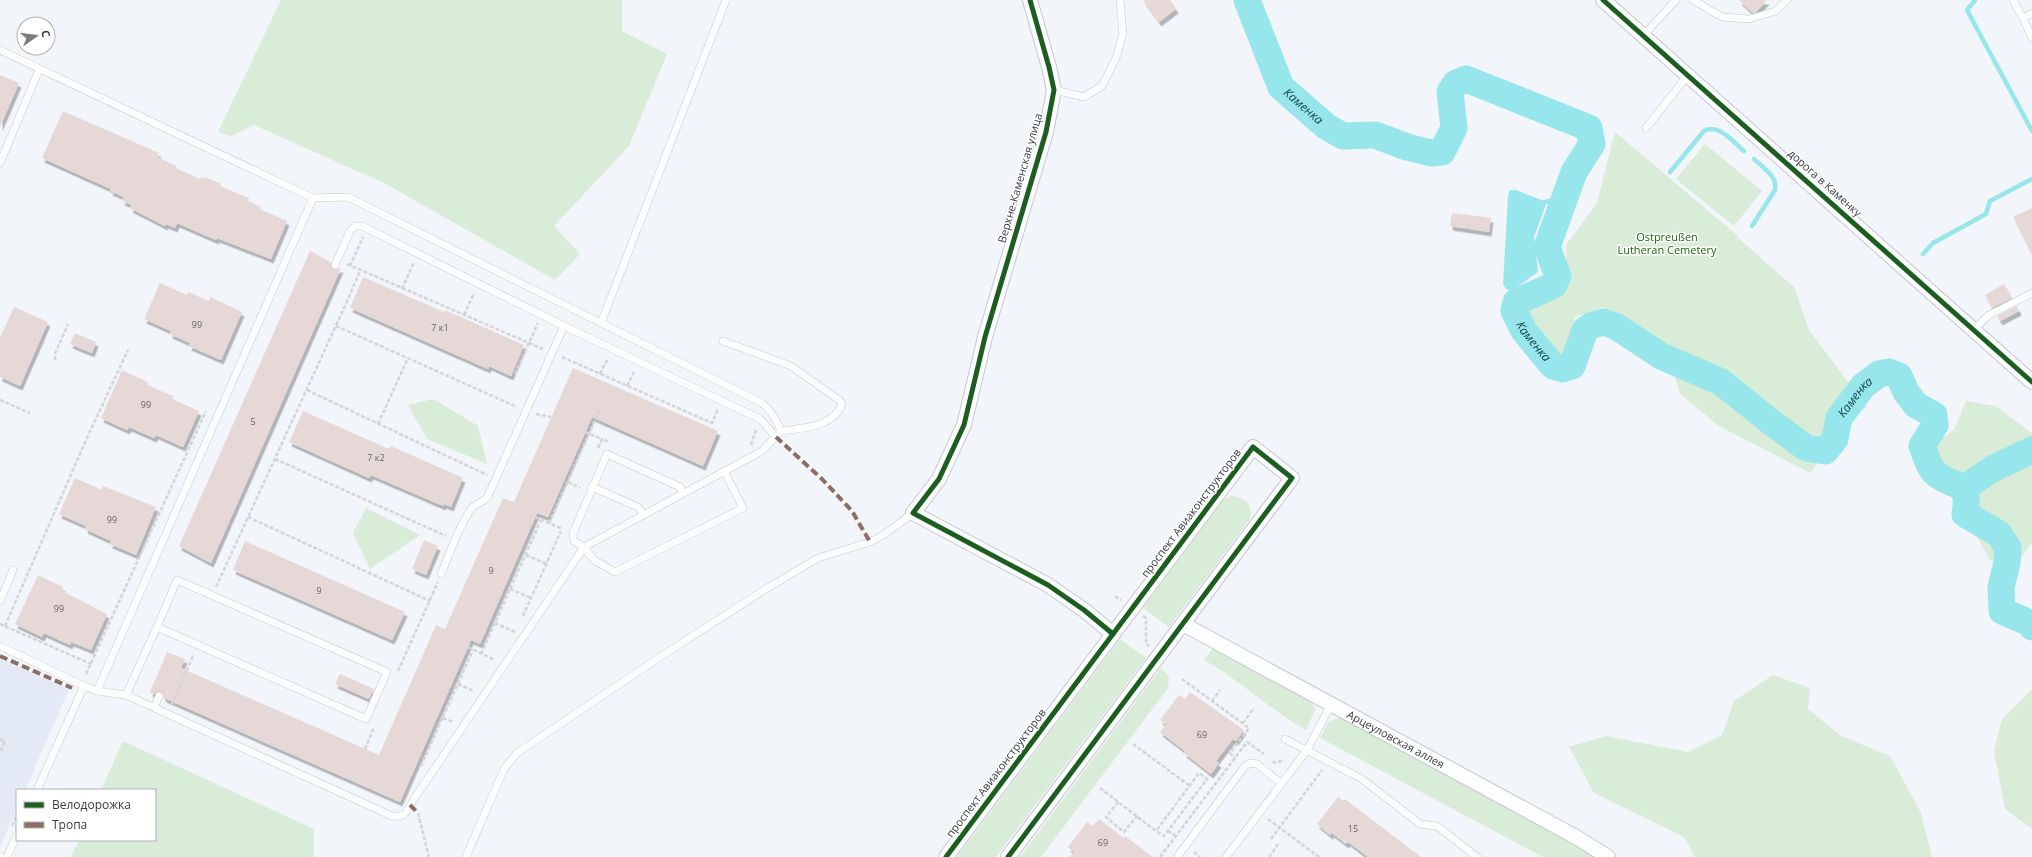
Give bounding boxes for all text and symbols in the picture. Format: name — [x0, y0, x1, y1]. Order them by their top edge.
north arrow — [16, 16, 56, 56]
text: С — [38, 28, 54, 39]
water label: Каменка — [1280, 84, 1327, 128]
street label: Верхне-Каменская улица — [994, 111, 1045, 244]
street label: дорога в Каменку — [1785, 145, 1866, 220]
park label: Ostpreußen Lutheran Cemetery — [1617, 229, 1717, 257]
house number: 99 — [192, 318, 202, 331]
water label: Каменка — [1512, 318, 1555, 365]
house number: 7 к1 — [431, 321, 449, 334]
water label: Каменка — [1833, 373, 1876, 421]
house number: 99 — [141, 398, 151, 411]
house number: 5 — [250, 415, 256, 428]
street label: проспект Авиаконструкторов — [1137, 445, 1244, 580]
house number: 7 к2 — [367, 451, 385, 464]
house number: 99 — [107, 513, 117, 526]
house number: 9 — [488, 564, 494, 577]
house number: 9 — [316, 584, 322, 597]
house number: 99 — [54, 602, 64, 615]
street label: проспект Авиаконструкторов — [942, 705, 1049, 840]
street label: Арцеуловская аллея — [1345, 706, 1447, 771]
house number: 69 — [1197, 728, 1207, 741]
legend — [16, 789, 156, 841]
text: Велодорожка — [52, 796, 131, 813]
text: Тропа — [52, 816, 87, 833]
house number: 15 — [1348, 822, 1358, 835]
house number: 69 — [1098, 836, 1108, 849]

